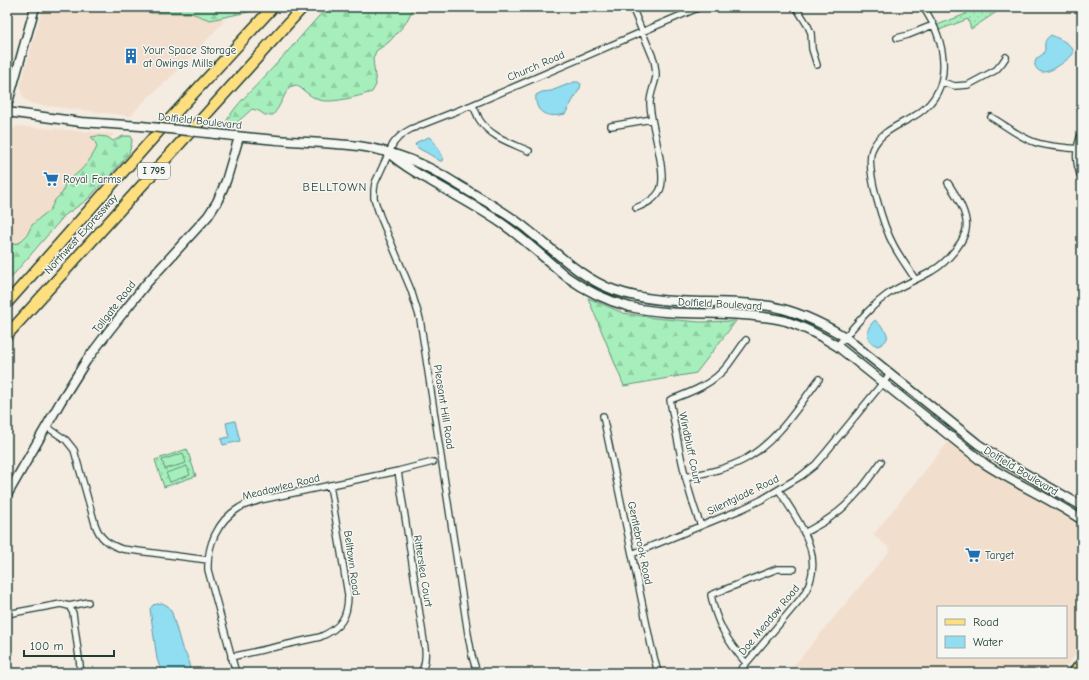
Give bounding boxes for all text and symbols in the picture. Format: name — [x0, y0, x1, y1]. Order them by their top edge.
place label: Your Space Storage at Owings Mills — [143, 44, 237, 70]
building icon: Your Space Storage at Owings Mills — [122, 47, 140, 65]
street label: Church Road — [505, 48, 567, 84]
street label: Dolfield Boulevard — [157, 110, 243, 132]
road number: I 795 — [138, 163, 170, 179]
supermarket icon: Royal Farms — [42, 170, 60, 188]
place label: Royal Farms — [63, 173, 122, 186]
district label: BELLTOWN — [303, 180, 367, 194]
street label: Northwest Expressway — [42, 191, 120, 277]
street label: Tollgate Road — [90, 278, 139, 336]
street label: Dolfield Boulevard — [678, 295, 763, 313]
street label: Pleasant Hill Road — [431, 364, 457, 450]
street label: Windbluff Court — [676, 411, 704, 486]
street label: Dolfield Boulevard — [982, 444, 1061, 498]
street label: Meadowlea Road — [241, 471, 321, 503]
street label: Silentglade Road — [705, 472, 781, 518]
street label: Gentlebrook Road — [625, 500, 655, 586]
street label: Belltown Road — [341, 530, 363, 597]
street label: Ritterslea Court — [411, 534, 435, 609]
supermarket icon: Target — [964, 546, 982, 564]
place label: Target — [985, 549, 1015, 562]
street label: Doe Meadow Road — [736, 582, 802, 658]
legend — [937, 606, 1067, 658]
text: Road — [973, 615, 999, 629]
scale bar — [24, 632, 114, 658]
text: Water — [973, 635, 1003, 649]
text: 100 m — [30, 639, 63, 653]

